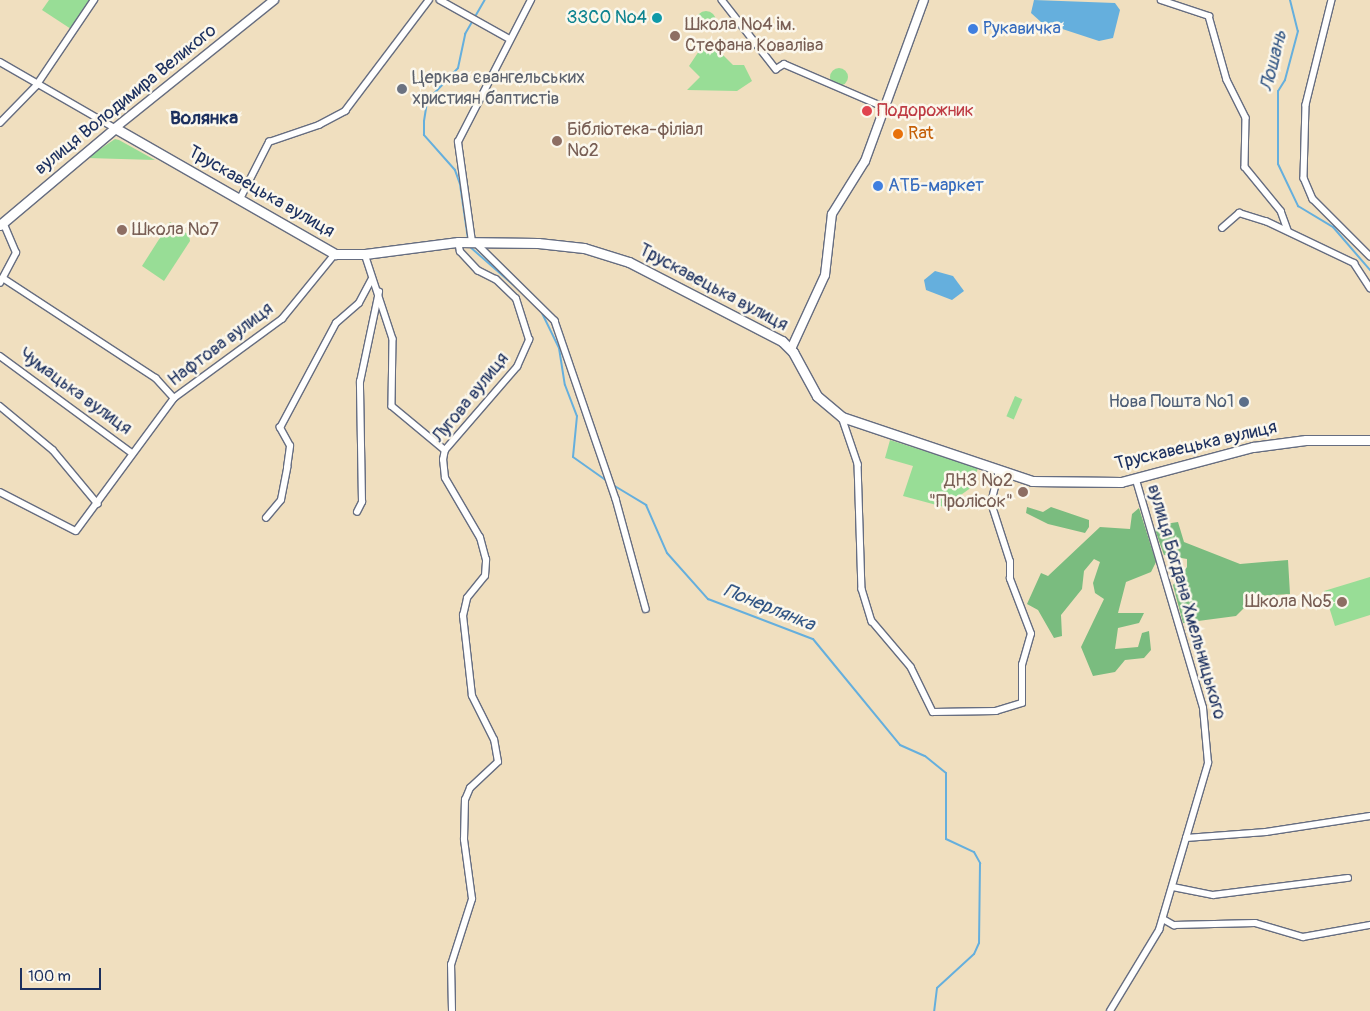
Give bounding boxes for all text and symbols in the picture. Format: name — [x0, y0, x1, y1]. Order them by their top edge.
place label: ЗЗСО №4 — [567, 7, 647, 29]
marker: ЗЗСО №4 — [651, 12, 663, 24]
place label: Школа №4 ім. Стефана Коваліва — [685, 15, 823, 58]
place label: Рукавичка — [983, 18, 1061, 40]
street label: вулиця Володимира Великого — [31, 20, 221, 180]
marker: Рукавичка — [967, 23, 979, 35]
water label: Лошань — [1255, 28, 1293, 94]
marker: Школа №4 ім. Стефана Коваліва — [669, 30, 681, 42]
place label: Церква євангельських християн баптистів — [412, 68, 585, 110]
marker: Церква євангельських християн баптистів — [396, 83, 408, 95]
place label: Подорожник — [877, 100, 974, 122]
marker: Подорожник — [861, 105, 873, 117]
district label: Волянка — [170, 108, 238, 130]
place label: Бібліотека-філіал №2 — [567, 120, 703, 162]
place label: Rat — [908, 123, 934, 145]
marker: Rat — [892, 128, 904, 140]
marker: Бібліотека-філіал №2 — [551, 135, 563, 147]
street label: Трускавецька вулиця — [184, 141, 338, 243]
place label: АТБ-маркет — [888, 175, 984, 197]
marker: АТБ-маркет — [872, 180, 884, 192]
place label: Школа №7 — [132, 219, 219, 241]
marker: Школа №7 — [116, 224, 128, 236]
street label: Трускавецька вулиця — [635, 240, 791, 336]
street label: Нафтова вулиця — [164, 298, 278, 392]
street label: Чумацька вулиця — [15, 344, 135, 440]
street label: Лугова вулиця — [428, 349, 514, 447]
place label: Нова Пошта №1 — [1108, 391, 1234, 413]
marker: Нова Пошта №1 — [1238, 396, 1250, 408]
street label: Трускавецька вулиця — [1113, 417, 1279, 475]
place label: ДНЗ №2 "Пролісок" — [929, 471, 1013, 514]
street label: вулиця Богдана Хмельницького — [1142, 482, 1230, 722]
marker: ДНЗ №2 "Пролісок" — [1017, 486, 1029, 498]
water label: Понерлянка — [720, 579, 818, 637]
place label: Школа №5 — [1245, 591, 1332, 613]
marker: Школа №5 — [1336, 596, 1348, 608]
scale bar — [22, 958, 104, 990]
text: 100 m — [28, 967, 71, 986]

